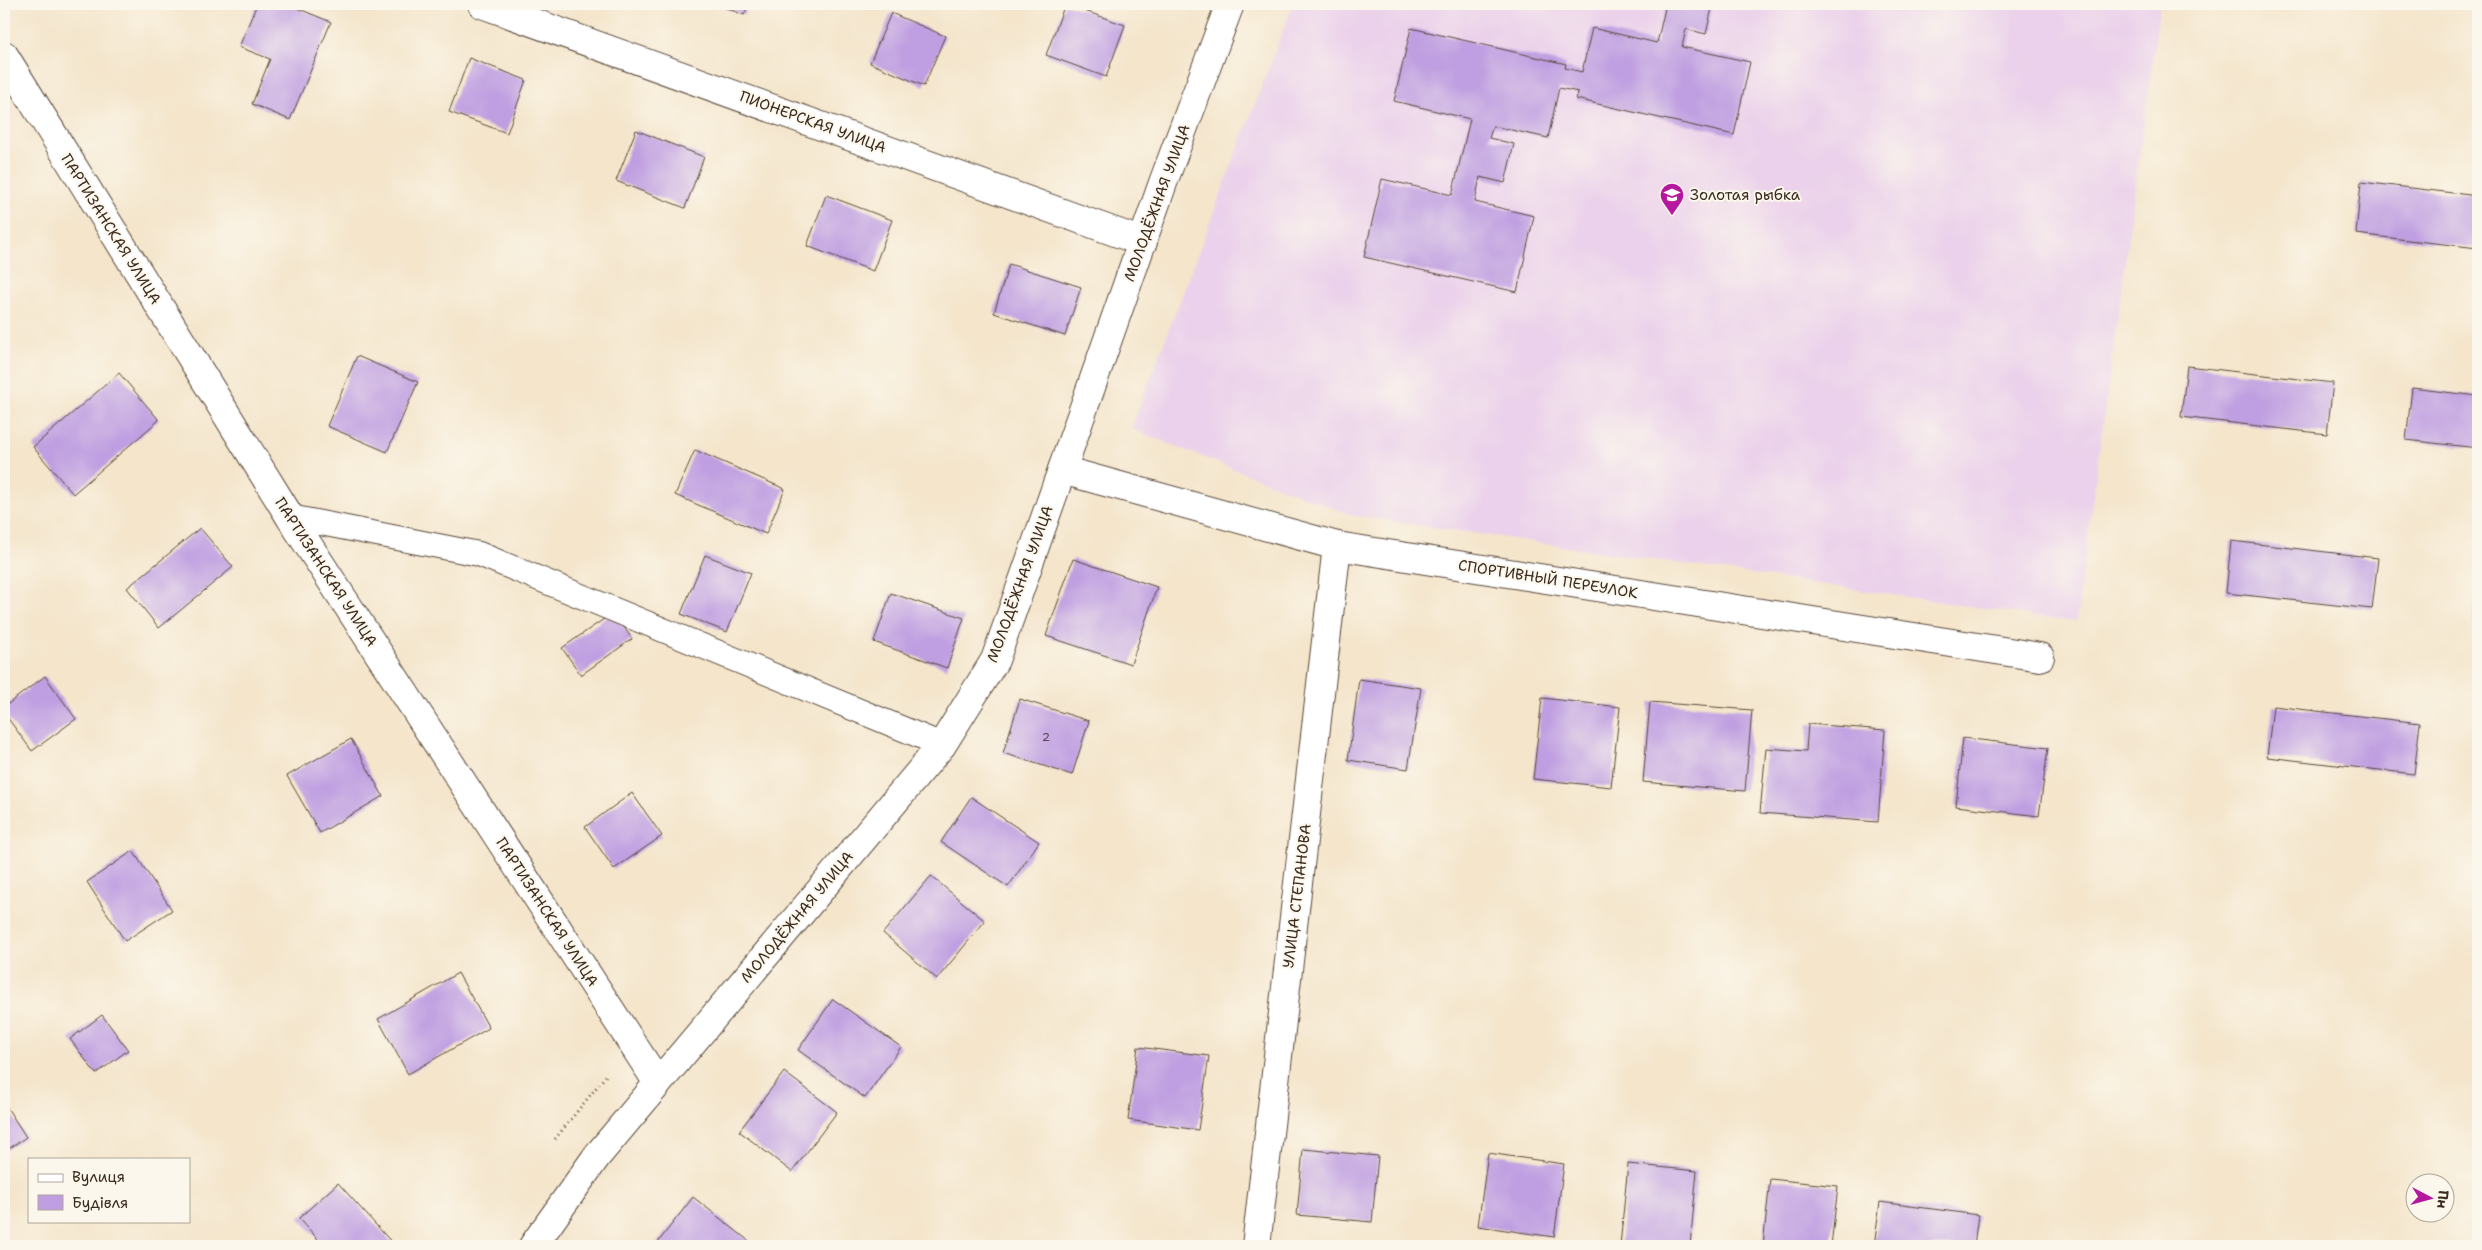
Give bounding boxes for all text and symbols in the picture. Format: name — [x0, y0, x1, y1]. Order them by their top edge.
street label: ПИОНЕРСКАЯ УЛИЦА — [737, 86, 889, 158]
street label: МОЛОДЁЖНАЯ УЛИЦА — [1119, 122, 1195, 284]
street label: ПАРТИЗАНСКАЯ УЛИЦА — [56, 150, 166, 308]
school or university icon: Золотая рыбка — [1659, 182, 1685, 216]
place label: Золотая рыбка — [1690, 185, 1801, 205]
street label: ПАРТИЗАНСКАЯ УЛИЦА — [270, 494, 382, 650]
street label: МОЛОДЁЖНАЯ УЛИЦА — [982, 503, 1058, 665]
street label: СПОРТИВНЫЙ ПЕРЕУЛОК — [1457, 554, 1640, 603]
house number: 2 — [1042, 729, 1050, 745]
street label: УЛИЦА СТЕПАНОВА — [1278, 823, 1316, 969]
street label: ПАРТИЗАНСКАЯ УЛИЦА — [491, 834, 603, 990]
street label: МОЛОДЁЖНАЯ УЛИЦА — [736, 847, 858, 987]
legend — [28, 1158, 190, 1222]
text: Вулиця — [72, 1167, 125, 1187]
north arrow — [2404, 1172, 2454, 1222]
text: Пн — [2433, 1189, 2453, 1209]
text: Будівля — [72, 1193, 128, 1213]

